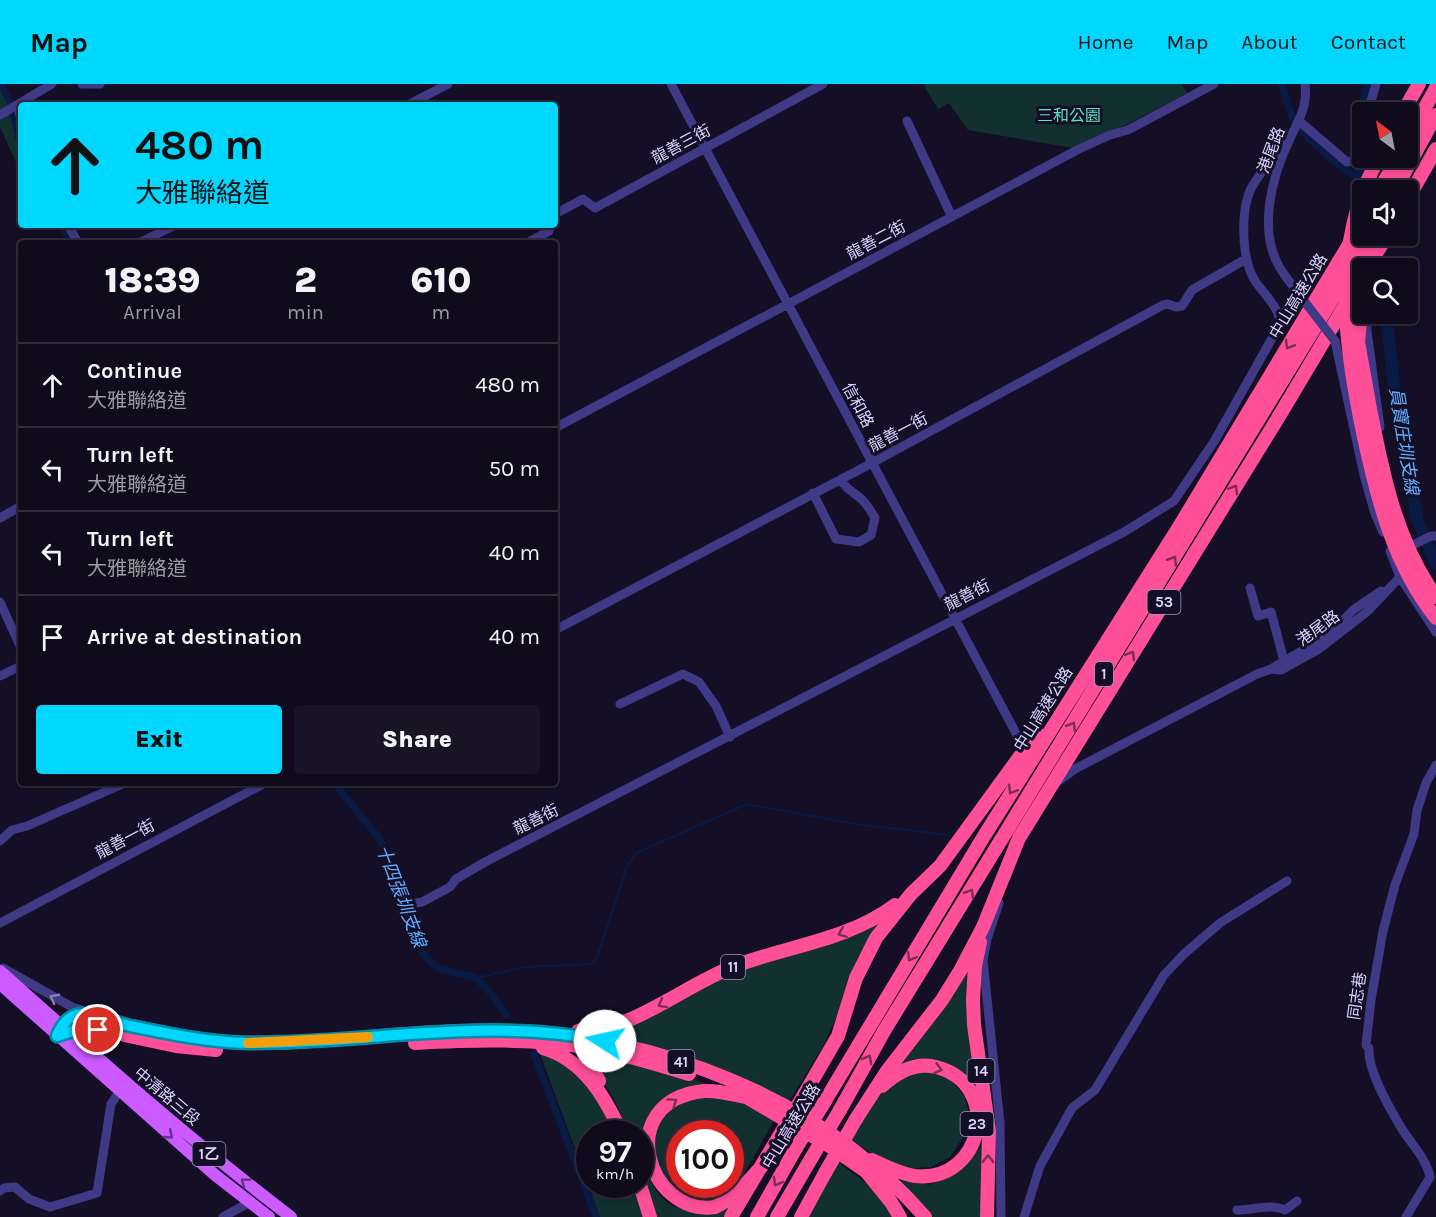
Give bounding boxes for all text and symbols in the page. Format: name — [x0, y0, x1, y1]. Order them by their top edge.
text: Map — [30, 26, 88, 59]
text: Home — [1078, 30, 1134, 54]
text: Map — [1167, 30, 1208, 54]
text: About — [1241, 30, 1298, 54]
text: Contact — [1331, 30, 1406, 54]
north arrow — [1352, 102, 1418, 168]
map controls — [1352, 102, 1418, 324]
park label: 三和公園 — [1037, 106, 1101, 125]
text: 480 m — [135, 120, 264, 170]
street label: 龍善三街 — [648, 121, 714, 167]
street label: 港尾路 — [1254, 124, 1288, 176]
icon: ahead — [36, 126, 114, 204]
text: 大雅聯絡道 — [135, 177, 270, 209]
button: sound — [1352, 180, 1418, 246]
street label: 龍善二街 — [843, 217, 909, 263]
street label: 中山高速公路 — [1265, 250, 1331, 342]
button: search — [1352, 258, 1418, 324]
text: 18:39 — [104, 259, 201, 301]
text: 2 — [294, 259, 317, 301]
text: 610 — [410, 259, 472, 301]
text: Arrival — [123, 301, 182, 324]
text: min — [287, 301, 324, 324]
text: m — [432, 301, 450, 324]
one-way arrow — [1284, 339, 1296, 349]
text: Continue — [87, 358, 182, 384]
icon: ahead — [36, 369, 69, 402]
text: 480 m — [475, 372, 540, 398]
street label: 信和路 — [838, 379, 878, 431]
water label: 員寶庄圳支線 — [1385, 386, 1424, 498]
text: 大雅聯絡道 — [87, 389, 187, 412]
street label: 龍善一街 — [865, 409, 931, 455]
text: Turn left — [87, 442, 174, 468]
icon: left — [36, 453, 69, 486]
text: 50 m — [489, 456, 540, 482]
text: 大雅聯絡道 — [87, 473, 187, 496]
one-way arrow — [1226, 485, 1238, 495]
text: Turn left — [87, 526, 174, 552]
icon: left — [36, 537, 69, 570]
text: 40 m — [489, 540, 540, 566]
one-way arrow — [1166, 556, 1178, 566]
text: 大雅聯絡道 — [87, 557, 187, 580]
street label: 龍善街 — [941, 576, 993, 614]
road number: 53 — [1148, 590, 1180, 614]
street label: 港尾路 — [1293, 606, 1343, 650]
icon: arrive — [36, 621, 69, 654]
text: Arrive at destination — [87, 624, 302, 650]
text: 40 m — [489, 624, 540, 650]
one-way arrow — [1124, 651, 1136, 661]
road number: 1 — [1095, 662, 1113, 686]
street label: 中山高速公路 — [1010, 663, 1076, 755]
button: Exit — [36, 705, 282, 774]
button: Share — [294, 705, 540, 774]
one-way arrow — [1064, 722, 1076, 732]
one-way arrow — [1008, 784, 1020, 794]
street label: 龍善街 — [510, 800, 562, 838]
street label: 龍善一街 — [92, 816, 158, 862]
water label: 十四張圳支線 — [371, 842, 431, 952]
one-way arrow — [962, 889, 974, 899]
one-way arrow — [837, 926, 848, 938]
one-way arrow — [907, 951, 919, 961]
road number: 11 — [721, 955, 745, 979]
street label: 同志巷 — [1344, 971, 1370, 1021]
one-way arrow — [50, 994, 60, 1005]
one-way arrow — [658, 997, 668, 1008]
pin — [72, 1004, 123, 1055]
position arrow — [573, 1009, 637, 1073]
icon: arrive — [81, 1013, 114, 1046]
road number: 41 — [668, 1050, 694, 1074]
one-way arrow — [861, 1055, 872, 1065]
road number: 14 — [968, 1059, 994, 1083]
one-way arrow — [933, 1061, 943, 1074]
street label: 中清路三段 — [130, 1063, 204, 1129]
street label: 中山高速公路 — [758, 1080, 824, 1172]
one-way arrow — [666, 1099, 677, 1110]
road number: 23 — [960, 1112, 994, 1136]
speed limit sign: 100 — [666, 1120, 744, 1198]
one-way arrow — [162, 1128, 173, 1139]
text: 97 — [598, 1134, 632, 1170]
road number: 1乙 — [192, 1142, 226, 1166]
one-way arrow — [982, 1154, 995, 1163]
text: km/h — [596, 1165, 634, 1183]
one-way arrow — [772, 1176, 784, 1187]
one-way arrow — [240, 1178, 251, 1189]

